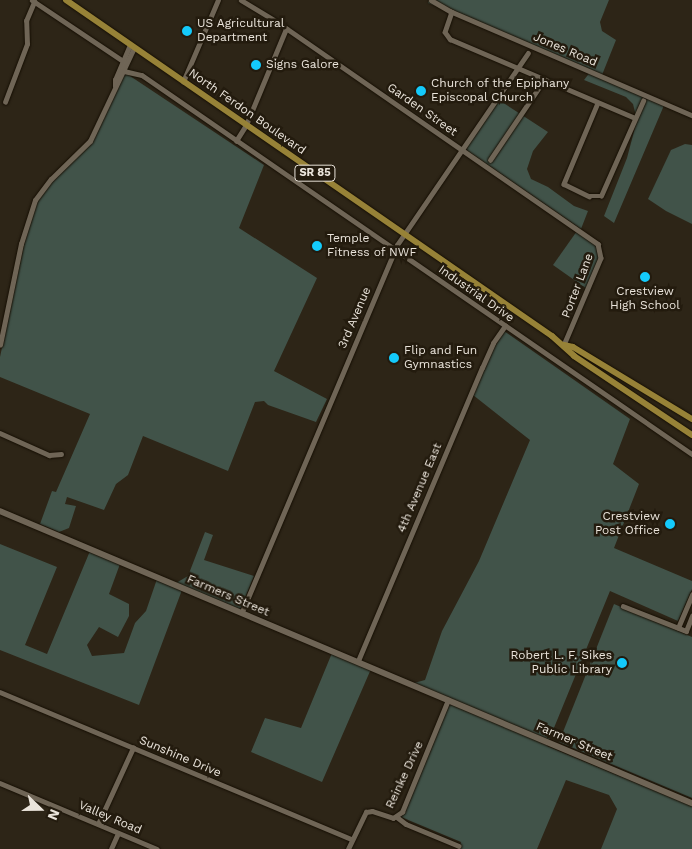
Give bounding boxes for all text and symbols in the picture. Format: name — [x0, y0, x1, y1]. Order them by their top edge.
place label: US Agricultural Department — [197, 17, 285, 45]
marker: US Agricultural Department — [181, 25, 193, 37]
street label: Jones Road — [531, 30, 599, 70]
place label: Signs Galore — [266, 58, 339, 72]
marker: Signs Galore — [250, 59, 262, 71]
street label: North Ferdon Boulevard — [186, 66, 308, 158]
place label: Church of the Epiphany Episcopal Church — [431, 77, 570, 105]
street label: Garden Street — [384, 81, 460, 139]
marker: Church of the Epiphany Episcopal Church — [415, 85, 427, 97]
road number: SR 85 — [294, 164, 336, 182]
place label: Temple Fitness of NWF — [327, 232, 417, 260]
marker: Temple Fitness of NWF — [311, 240, 323, 252]
street label: Porter Lane — [559, 252, 597, 320]
street label: Industrial Drive — [435, 262, 517, 326]
marker: Crestview High School — [639, 271, 651, 283]
street label: 3rd Avenue — [336, 285, 374, 351]
place label: Crestview High School — [610, 285, 680, 313]
place label: Flip and Fun Gymnastics — [404, 344, 477, 372]
marker: Flip and Fun Gymnastics — [388, 352, 400, 364]
street label: 4th Avenue East — [395, 441, 445, 535]
place label: Crestview Post Office — [595, 510, 660, 538]
marker: Crestview Post Office — [664, 518, 676, 530]
street label: Farmers Street — [185, 572, 271, 620]
place label: Robert L. F. Sikes Public Library — [511, 649, 612, 677]
marker: Robert L. F. Sikes Public Library — [616, 657, 628, 669]
street label: Farmer Street — [534, 719, 614, 765]
street label: Sunshine Drive — [137, 733, 223, 781]
street label: Reinke Drive — [383, 739, 427, 811]
north arrow — [15, 784, 65, 834]
street label: Valley Road — [76, 798, 144, 838]
text: N — [45, 807, 63, 822]

